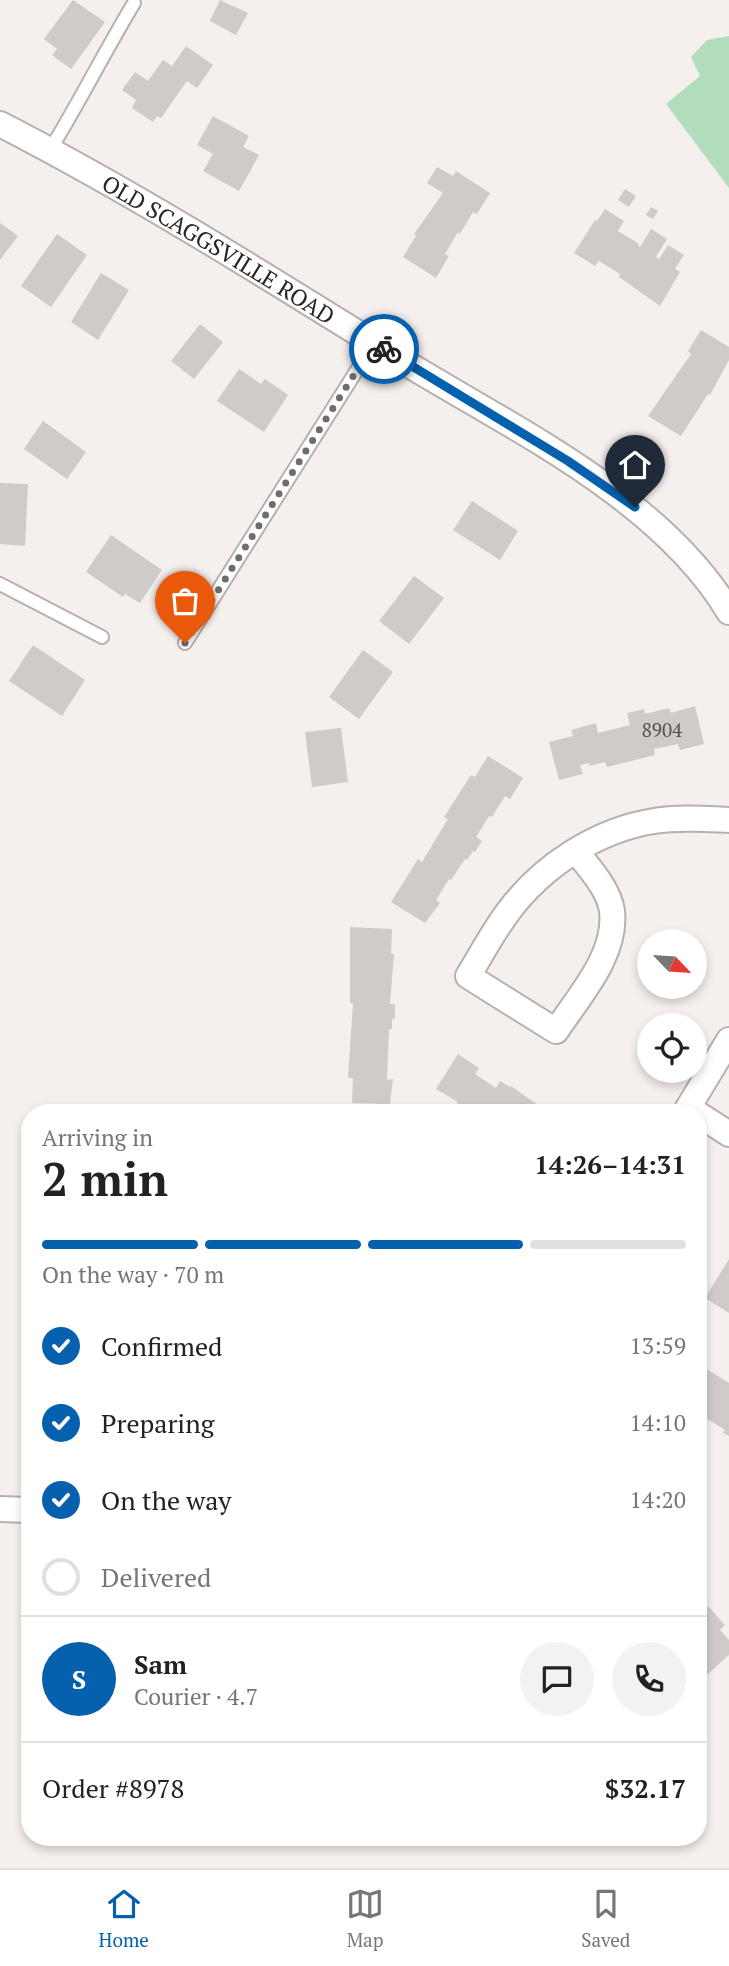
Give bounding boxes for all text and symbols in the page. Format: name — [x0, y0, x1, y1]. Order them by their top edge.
street label: OLD SCAGGSVILLE ROAD — [97, 167, 341, 331]
courier — [349, 314, 419, 384]
icon: bike — [365, 330, 403, 368]
pin — [605, 435, 665, 507]
icon: home — [616, 446, 654, 484]
pin — [155, 571, 215, 643]
icon: bag — [166, 582, 204, 620]
house number: 8904 — [642, 717, 683, 742]
north arrow — [637, 929, 707, 999]
map controls — [637, 929, 707, 1083]
button: locate — [637, 1013, 707, 1083]
text: Arriving in — [42, 1122, 153, 1153]
text: 14:26–14:31 — [534, 1147, 686, 1181]
text: 2 min — [42, 1148, 168, 1209]
text: On the way · 70 m — [42, 1259, 224, 1290]
icon: check — [42, 1327, 80, 1365]
text: Confirmed — [101, 1329, 222, 1363]
text: 13:59 — [629, 1330, 686, 1361]
icon: check — [42, 1404, 80, 1442]
text: Preparing — [101, 1406, 214, 1440]
text: 14:10 — [629, 1407, 686, 1438]
icon: check — [42, 1481, 80, 1519]
text: On the way — [101, 1483, 232, 1517]
text: 14:20 — [629, 1484, 686, 1515]
text: Delivered — [101, 1560, 211, 1594]
button: chat — [520, 1642, 594, 1716]
button: phone — [612, 1642, 686, 1716]
text: Sam — [134, 1647, 187, 1681]
text: S — [72, 1662, 86, 1696]
text: Courier · 4.7 — [134, 1681, 258, 1712]
text: Order #8978 — [42, 1771, 184, 1805]
text: $32.17 — [605, 1771, 686, 1805]
tab: Home — [99, 1885, 149, 1952]
tab: Map — [346, 1885, 384, 1952]
tab: Saved — [581, 1885, 630, 1952]

